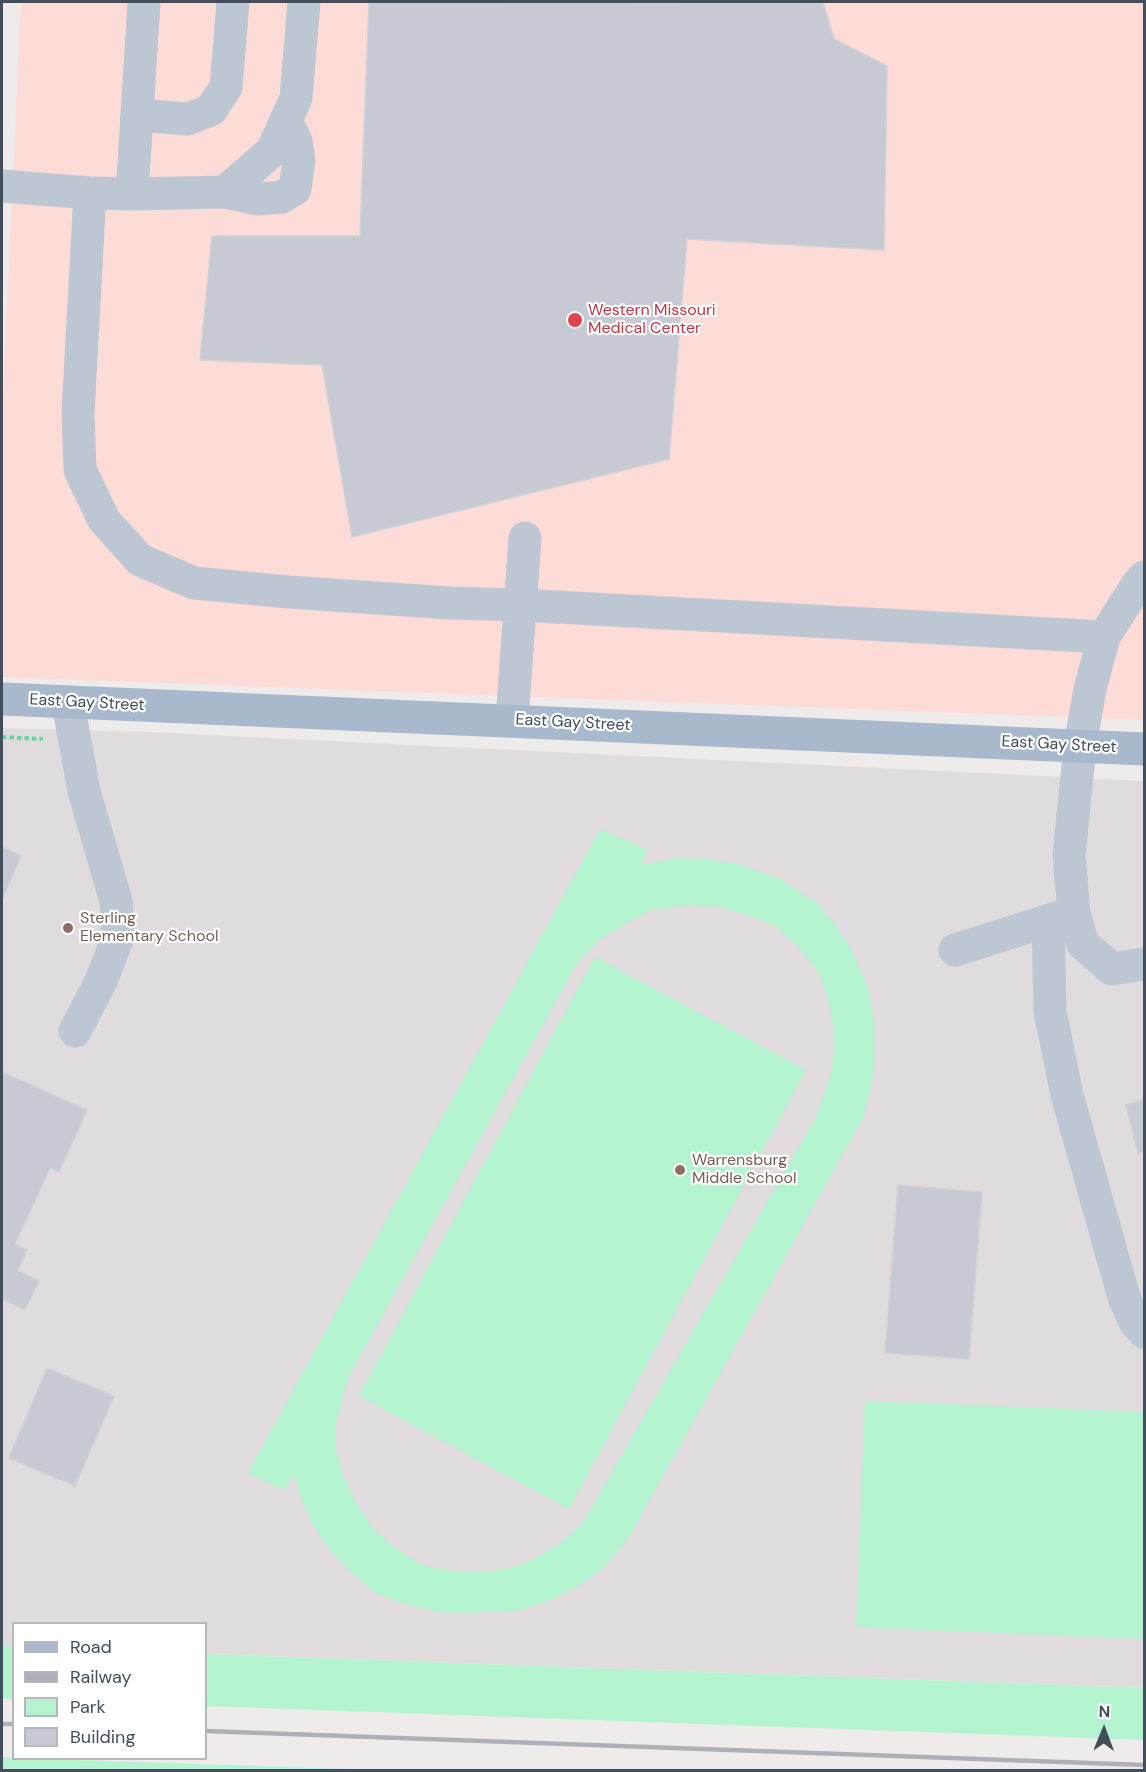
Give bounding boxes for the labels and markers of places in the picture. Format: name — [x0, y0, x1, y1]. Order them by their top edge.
place label: Western Missouri Medical Center — [588, 301, 716, 339]
marker: Western Missouri Medical Center — [566, 311, 584, 329]
place label: Sterling Elementary School — [80, 909, 218, 947]
marker: Sterling Elementary School — [61, 921, 75, 935]
place label: Warrensburg Middle School — [692, 1151, 796, 1189]
marker: Warrensburg Middle School — [673, 1163, 687, 1177]

